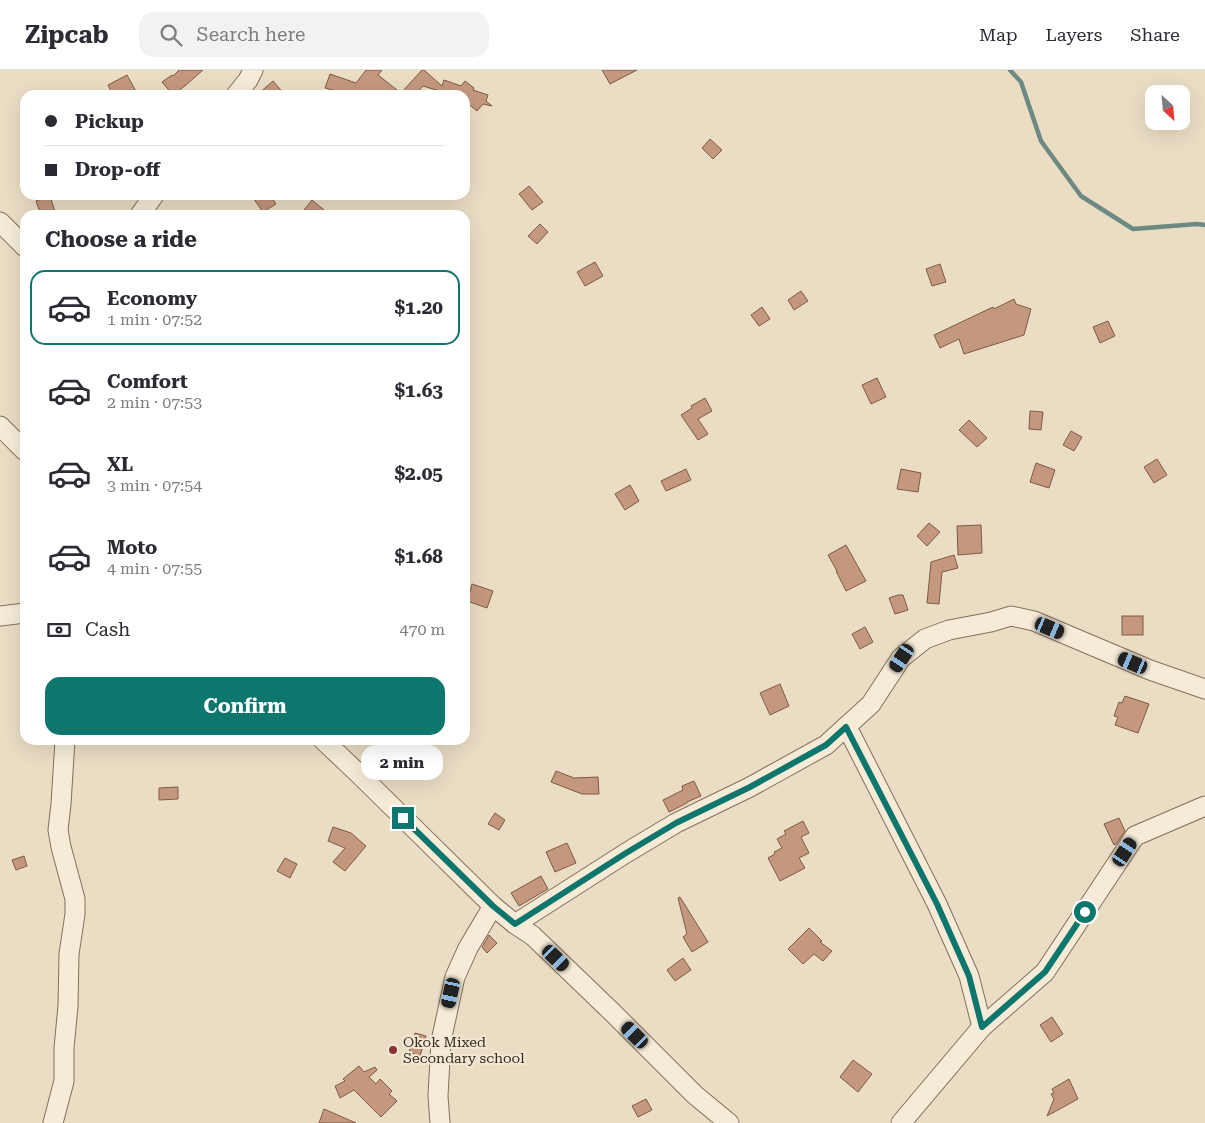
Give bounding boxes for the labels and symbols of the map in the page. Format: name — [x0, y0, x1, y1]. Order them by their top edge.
north arrow — [1145, 85, 1190, 130]
car — [1033, 615, 1066, 641]
car — [887, 641, 916, 675]
car — [1116, 650, 1149, 676]
callout: 2 min — [362, 746, 444, 780]
route end — [392, 807, 414, 829]
car — [1110, 835, 1139, 869]
route start — [1074, 901, 1096, 923]
car — [539, 942, 572, 974]
car — [440, 977, 461, 1009]
car — [619, 1019, 650, 1051]
place label: Okok Mixed Secondary school — [403, 1034, 525, 1066]
marker: Okok Mixed Secondary school — [387, 1044, 399, 1056]

